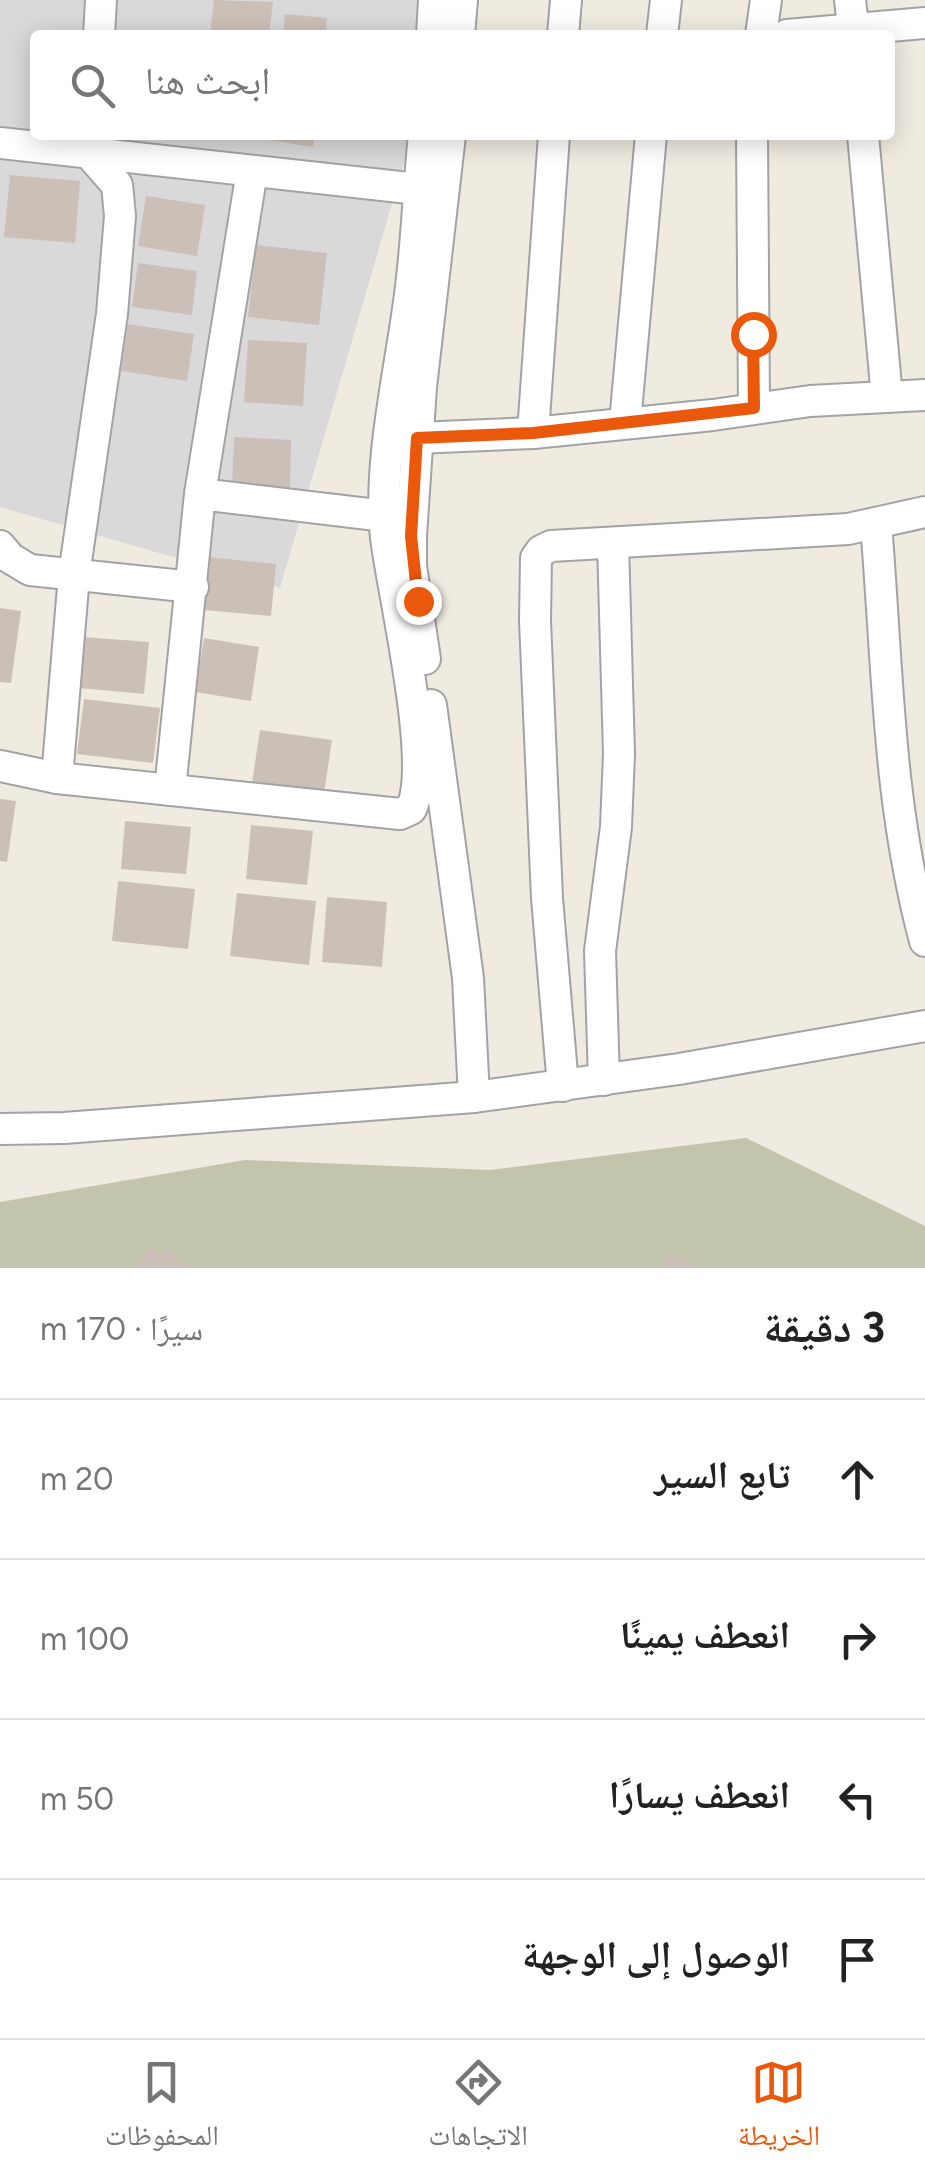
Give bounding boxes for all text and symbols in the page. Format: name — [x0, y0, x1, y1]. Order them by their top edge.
search box — [30, 30, 895, 140]
icon: search — [65, 58, 120, 113]
text: ابحث هنا — [145, 58, 270, 104]
route start — [731, 312, 777, 358]
route end — [396, 579, 442, 625]
text: 3 دقيقة — [763, 1302, 885, 1353]
text: سيرًا · 170 m — [40, 1310, 203, 1348]
text: تابع السير — [654, 1452, 790, 1498]
icon: ahead — [830, 1452, 885, 1507]
text: 20 m — [40, 1460, 114, 1498]
text: انعطف يمينًا — [620, 1612, 790, 1658]
icon: right — [830, 1612, 885, 1667]
text: 100 m — [40, 1620, 129, 1658]
text: انعطف يسارًا — [609, 1772, 790, 1818]
icon: left — [830, 1772, 885, 1827]
text: 50 m — [40, 1780, 114, 1818]
text: الوصول إلى الوجهة — [522, 1932, 790, 1978]
icon: arrive — [830, 1932, 885, 1987]
tab: المحفوظات — [105, 2055, 219, 2163]
tab: الاتجاهات — [429, 2055, 528, 2163]
tab: الخريطة — [738, 2055, 820, 2163]

